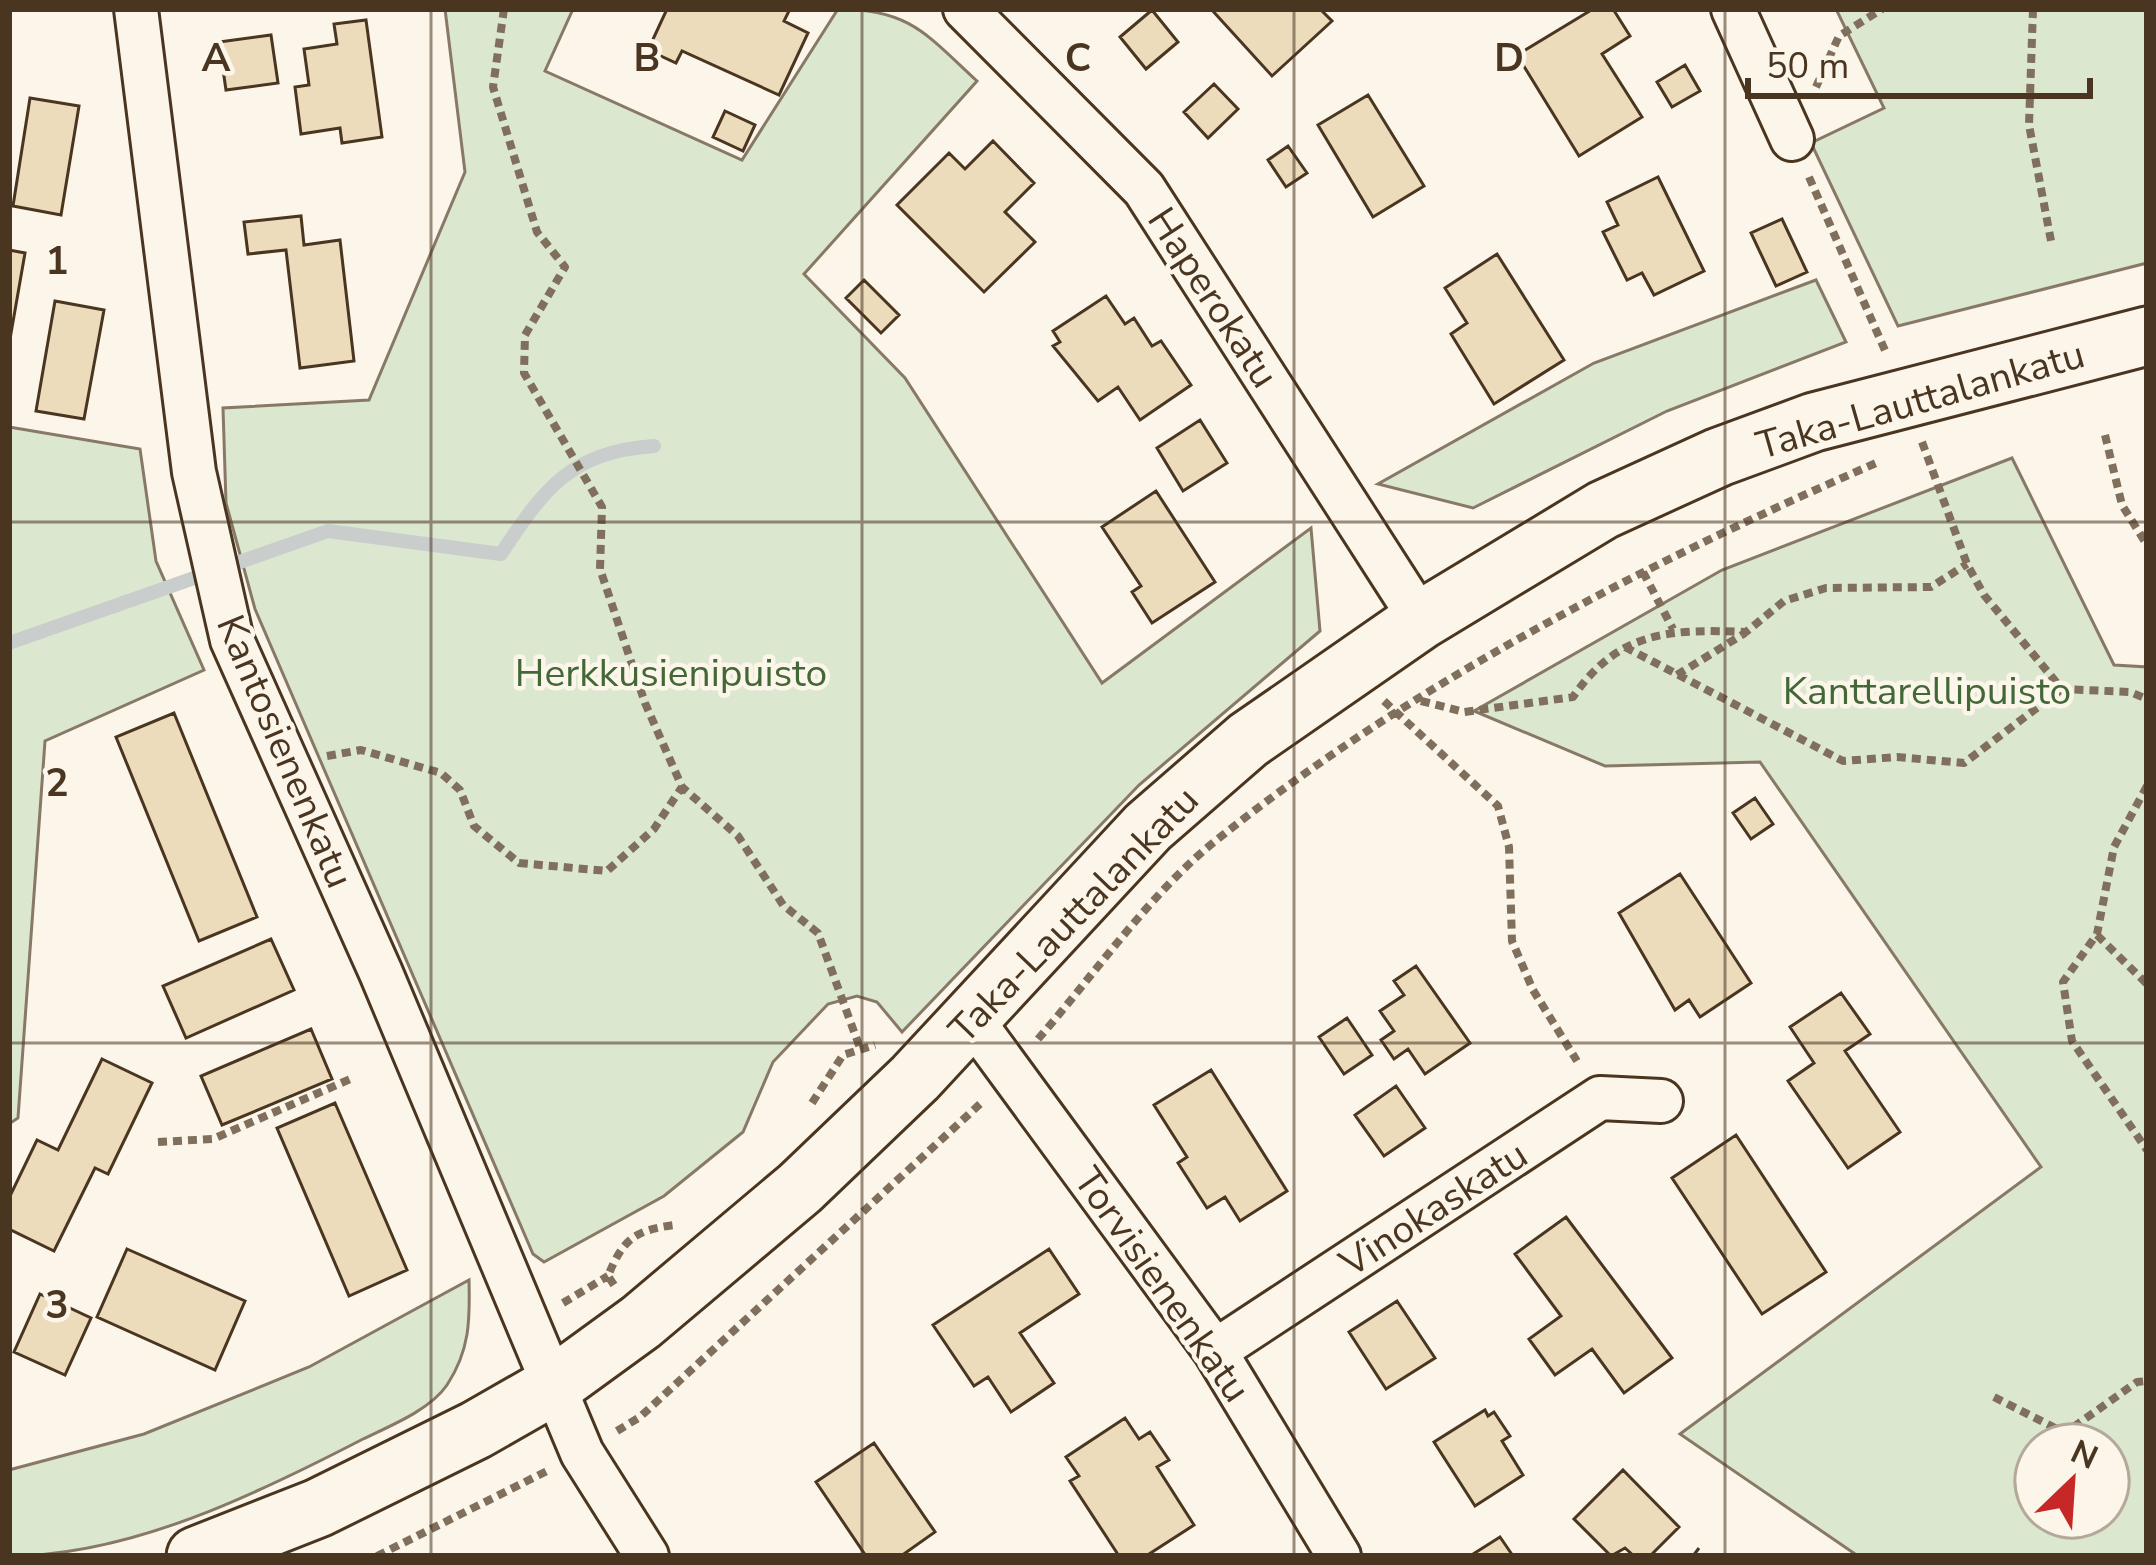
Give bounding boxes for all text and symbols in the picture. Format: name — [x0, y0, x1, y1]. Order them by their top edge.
scale bar — [1748, 24, 2090, 98]
text: A — [201, 32, 231, 85]
text: B — [634, 32, 660, 85]
text: C — [1065, 32, 1091, 85]
text: D — [1494, 32, 1524, 85]
text: 50 m — [1766, 42, 1849, 91]
street label: Haperokatu — [1135, 198, 1291, 398]
text: 1 — [45, 235, 69, 288]
street label: Taka-Lauttalankatu — [1750, 328, 2091, 473]
street label: Kantosienenkatu — [203, 607, 366, 896]
park label: Herkkusienipuisto — [515, 647, 827, 700]
park label: Kanttarellipuisto — [1783, 665, 2071, 718]
text: 2 — [45, 757, 69, 810]
street label: Taka-Lauttalankatu — [937, 775, 1211, 1055]
street label: Vinokaskatu — [1329, 1129, 1538, 1290]
street label: Torvisienenkatu — [1061, 1157, 1263, 1413]
text: 3 — [45, 1279, 69, 1332]
north arrow — [2012, 1421, 2132, 1541]
text: N — [2063, 1430, 2105, 1481]

